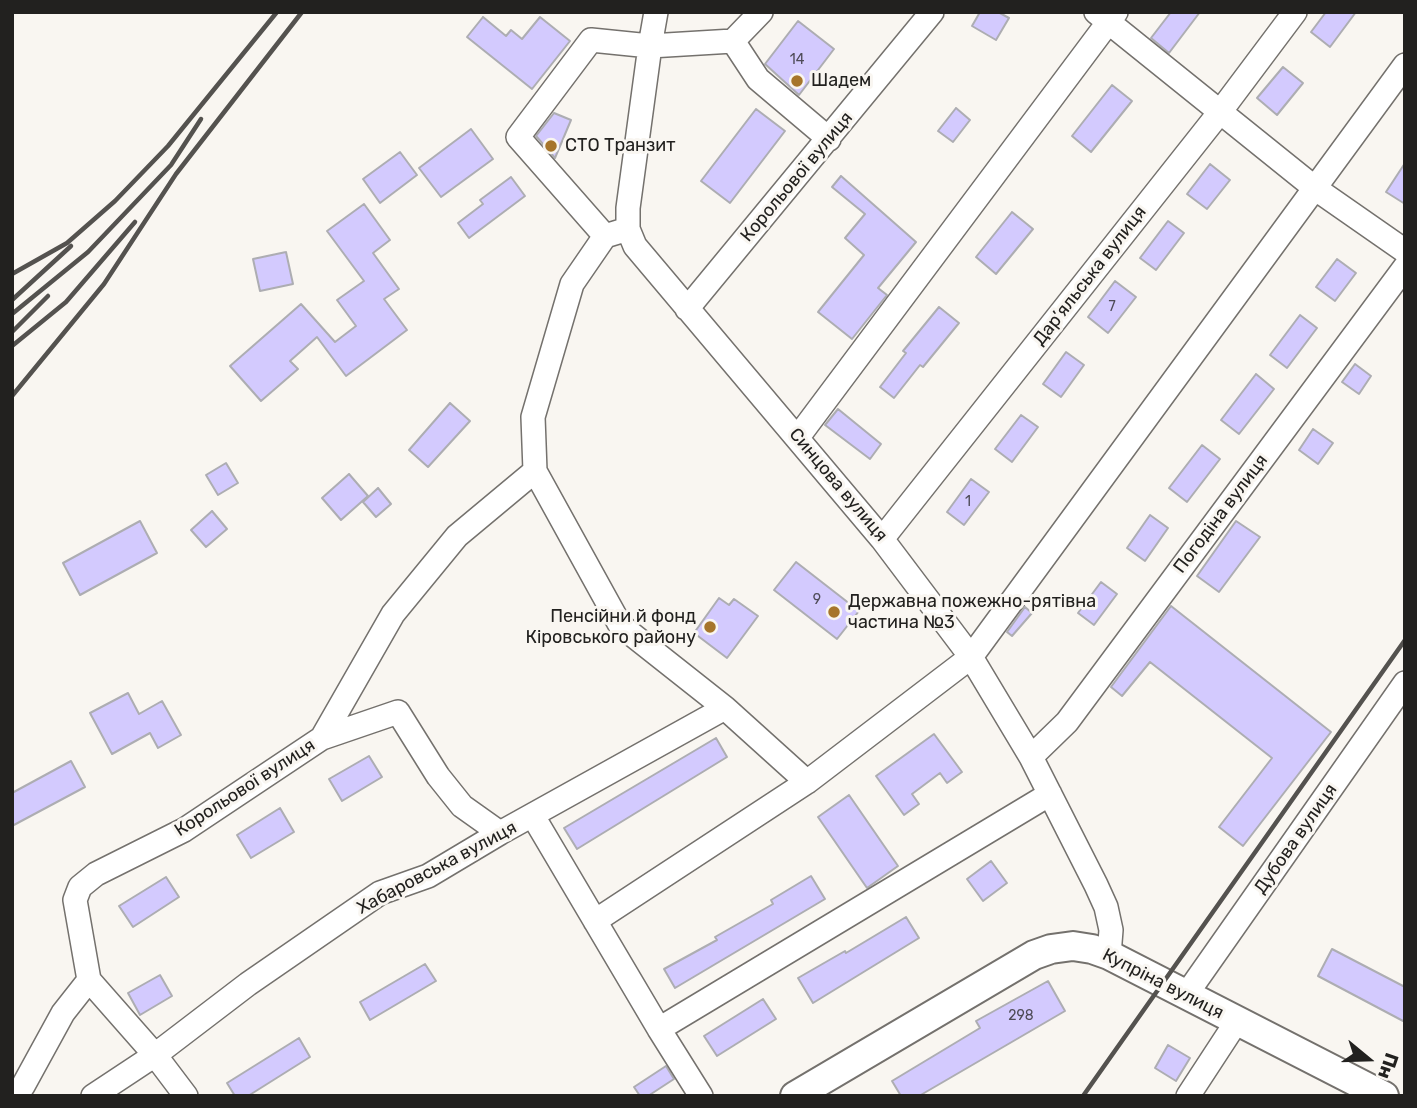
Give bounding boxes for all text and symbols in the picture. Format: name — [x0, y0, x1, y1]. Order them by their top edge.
house number: 14 — [790, 52, 804, 68]
place label: Шадем — [811, 70, 871, 92]
marker: Шадем — [789, 73, 805, 89]
street label: Корольової вулиця — [736, 108, 858, 246]
place label: СТО Транзит — [565, 135, 675, 157]
marker: СТО Транзит — [543, 138, 559, 154]
street label: Дар’яльська вулиця — [1029, 202, 1151, 350]
house number: 7 — [1108, 299, 1116, 315]
street label: Синцова вулиця — [784, 424, 892, 546]
street label: Погодіна вулиця — [1169, 450, 1273, 578]
house number: 1 — [965, 494, 971, 510]
place label: Державна пожежно-рятівна частина №3 — [848, 591, 1096, 634]
house number: 9 — [813, 592, 821, 608]
marker: Державна пожежно-рятівна частина №3 — [826, 604, 842, 620]
place label: Пенсійни й фонд Кіровського району — [525, 606, 696, 648]
marker: Пенсійни й фонд Кіровського району — [702, 619, 718, 635]
street label: Корольової вулиця — [171, 735, 319, 841]
street label: Дубова вулиця — [1250, 780, 1342, 898]
street label: Хабаровська вулиця — [354, 817, 520, 919]
street label: Купріна вулиця — [1099, 944, 1227, 1024]
house number: 298 — [1008, 1008, 1034, 1024]
north arrow — [1333, 1024, 1403, 1094]
text: Пн — [1373, 1050, 1403, 1082]

